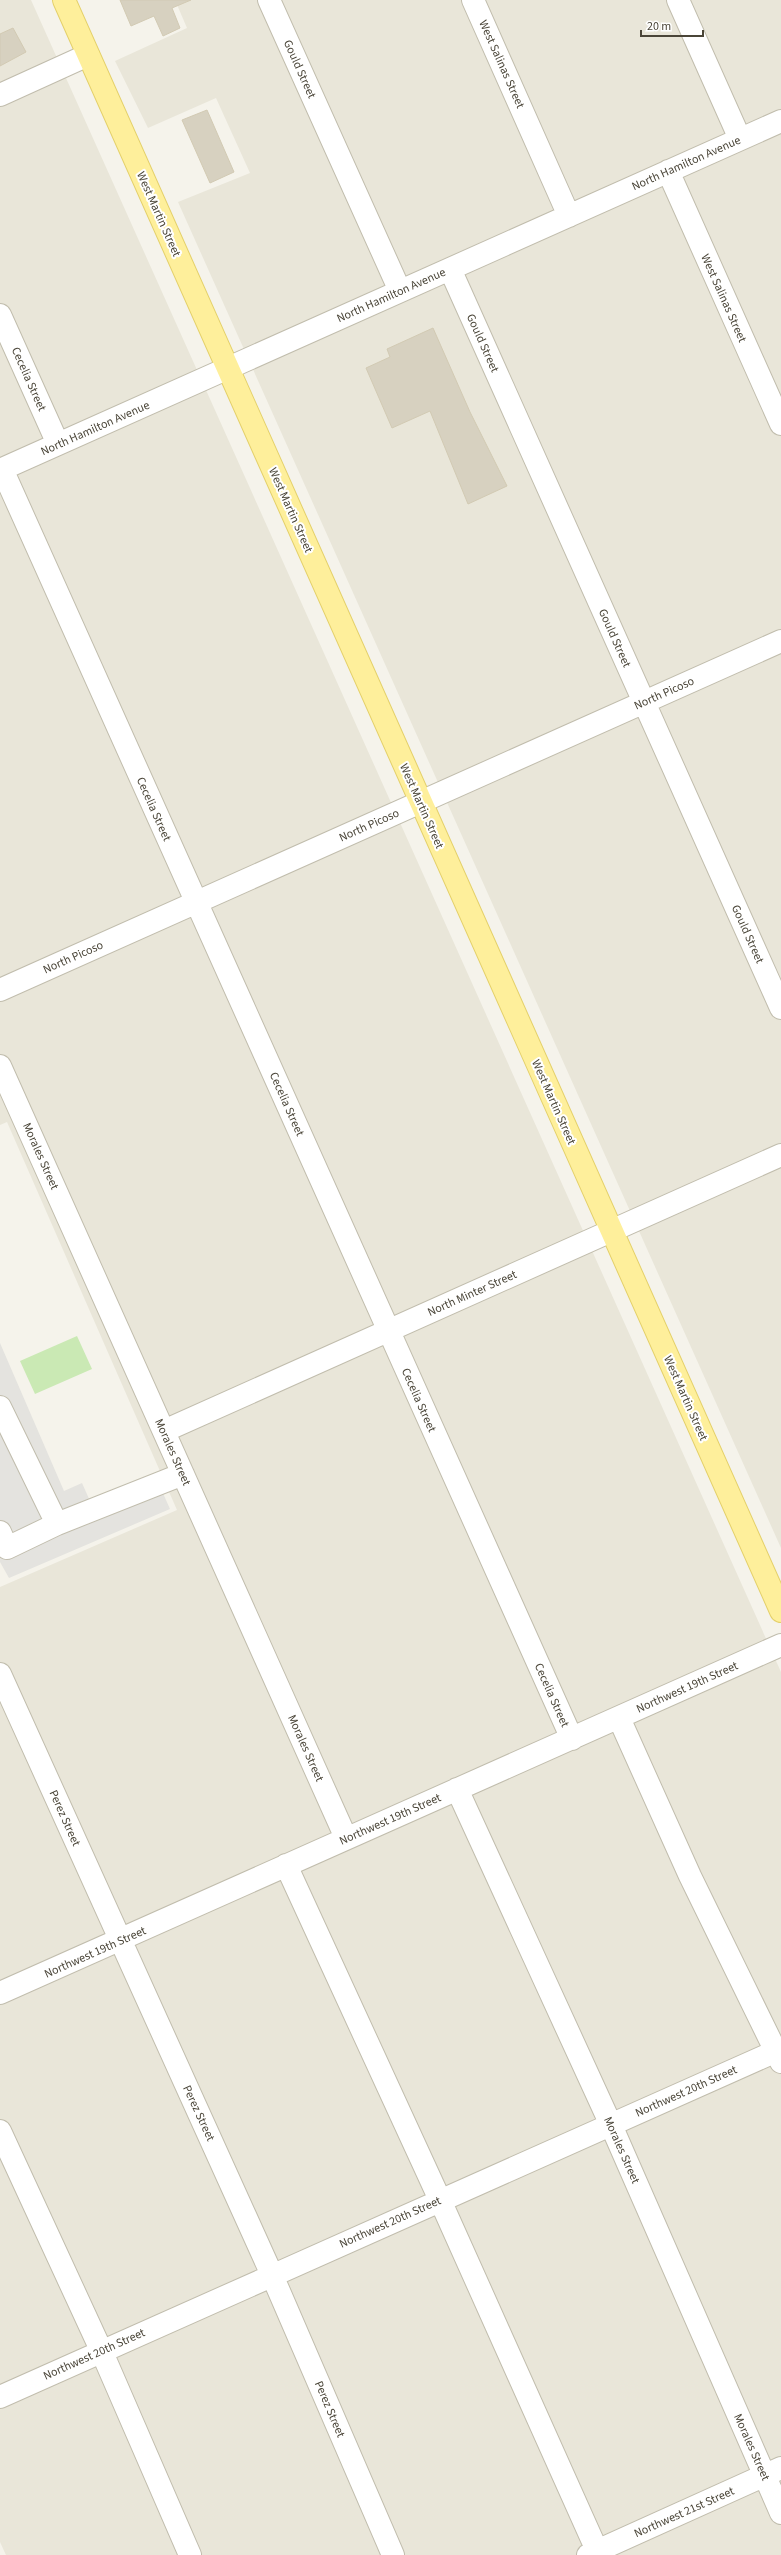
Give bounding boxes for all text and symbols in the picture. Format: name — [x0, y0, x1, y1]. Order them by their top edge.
scale bar — [641, 12, 703, 38]
street label: West Salinas Street — [474, 17, 529, 111]
text: 20 m — [647, 18, 671, 35]
street label: Gould Street — [279, 37, 320, 101]
street label: North Hamilton Avenue — [629, 132, 743, 195]
street label: West Martin Street — [132, 169, 185, 260]
street label: West Salinas Street — [696, 251, 751, 345]
street label: North Hamilton Avenue — [334, 264, 448, 327]
street label: Gould Street — [462, 311, 503, 375]
street label: Cecelia Street — [7, 344, 50, 414]
street label: North Hamilton Avenue — [38, 397, 152, 460]
street label: West Martin Street — [264, 465, 317, 556]
street label: Gould Street — [594, 606, 635, 670]
street label: North Picoso — [631, 673, 697, 714]
street label: West Martin Street — [395, 761, 448, 852]
street label: Cecelia Street — [132, 774, 175, 844]
street label: North Picoso — [336, 805, 402, 846]
street label: Gould Street — [727, 902, 768, 966]
street label: North Picoso — [40, 937, 106, 978]
street label: West Martin Street — [527, 1057, 580, 1148]
street label: Cecelia Street — [265, 1069, 308, 1139]
street label: Morales Street — [18, 1120, 63, 1192]
street label: North Minter Street — [425, 1266, 520, 1321]
street label: West Martin Street — [659, 1353, 712, 1444]
street label: Cecelia Street — [397, 1365, 440, 1435]
street label: Morales Street — [150, 1416, 195, 1488]
street label: Northwest 19th Street — [634, 1657, 741, 1718]
street label: Cecelia Street — [530, 1660, 573, 1730]
street label: Morales Street — [283, 1712, 328, 1784]
street label: Perez Street — [45, 1787, 85, 1849]
street label: Northwest 19th Street — [337, 1789, 444, 1850]
street label: Northwest 19th Street — [42, 1922, 149, 1983]
street label: Northwest 20th Street — [633, 2061, 740, 2122]
street label: Perez Street — [178, 2082, 219, 2144]
street label: Morales Street — [599, 2114, 644, 2186]
street label: Northwest 20th Street — [337, 2192, 444, 2253]
street label: Northwest 20th Street — [41, 2324, 148, 2385]
street label: Perez Street — [310, 2378, 349, 2440]
street label: Morales Street — [729, 2411, 774, 2483]
street label: Northwest 21st Street — [631, 2483, 737, 2542]

